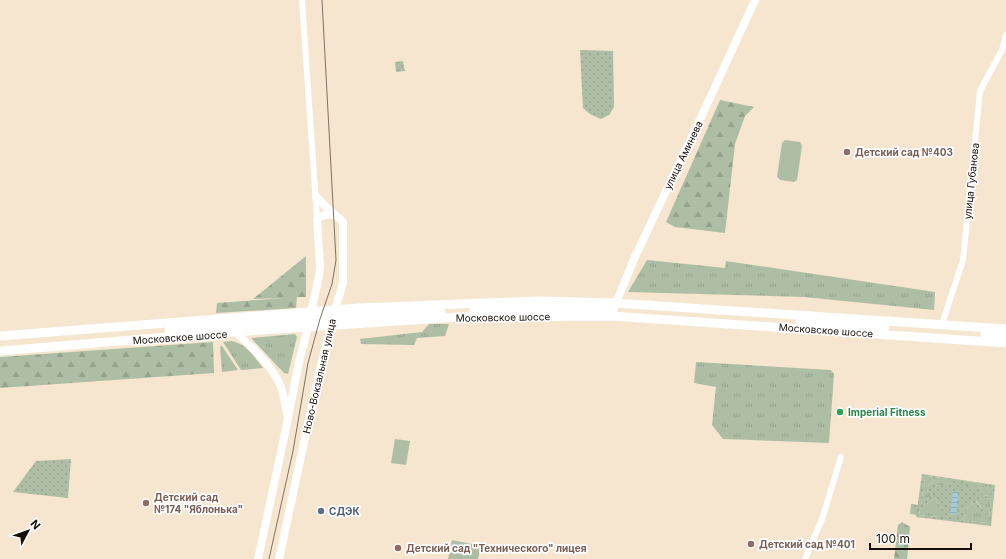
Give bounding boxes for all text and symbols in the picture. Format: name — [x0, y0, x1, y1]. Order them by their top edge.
street label: улица Аминева — [661, 119, 705, 191]
street label: улица Губанова — [961, 142, 981, 220]
place label: Детский сад №403 — [855, 146, 953, 158]
marker: Детский сад №403 — [842, 147, 852, 157]
street label: Московское шоссе — [456, 310, 551, 324]
street label: Ново-Вокзальная улица — [300, 317, 338, 435]
street label: Московское шоссе — [778, 321, 874, 339]
street label: Московское шоссе — [132, 328, 228, 346]
place label: Imperial Fitness — [848, 406, 926, 418]
marker: Imperial Fitness — [835, 407, 845, 417]
place label: Детский сад №174 "Яблонька" — [154, 491, 243, 515]
marker: Детский сад №174 "Яблонька" — [141, 498, 151, 508]
place label: СДЭК — [329, 505, 360, 517]
marker: СДЭК — [316, 506, 326, 516]
north arrow — [8, 511, 48, 551]
text: N — [28, 517, 44, 532]
scale bar — [870, 525, 971, 551]
text: 100 m — [876, 531, 910, 546]
place label: Детский сад №401 — [759, 538, 855, 550]
marker: Детский сад №401 — [746, 539, 756, 549]
place label: Детский сад "Технического" лицея — [406, 542, 587, 554]
marker: Детский сад "Технического" лицея — [393, 543, 403, 553]

